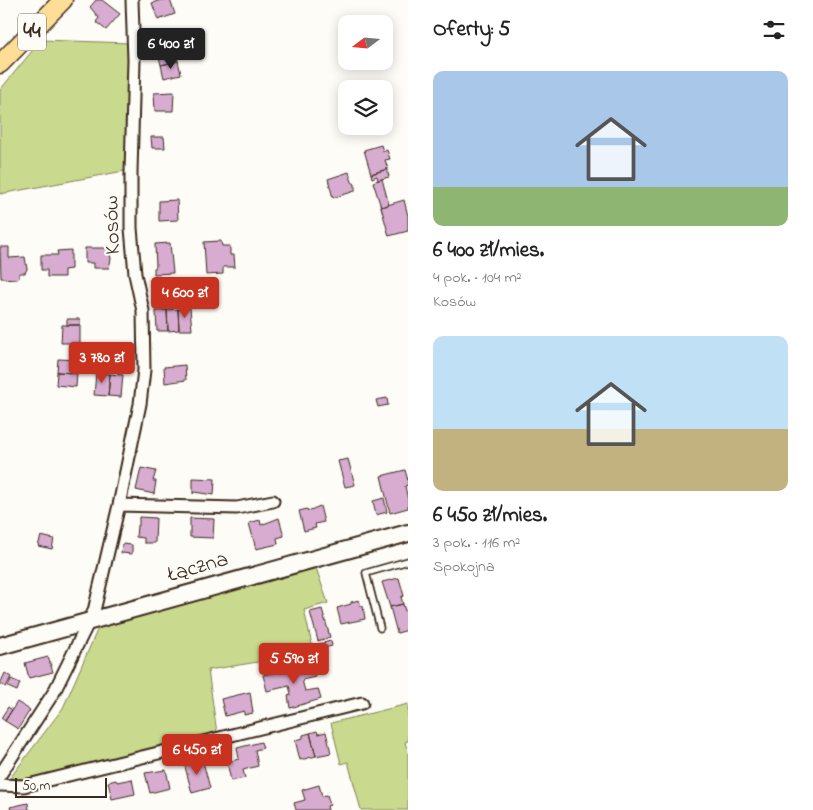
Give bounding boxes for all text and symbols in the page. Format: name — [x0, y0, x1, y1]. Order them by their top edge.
road number: 44 — [18, 14, 46, 51]
north arrow — [338, 15, 392, 70]
map controls — [338, 15, 393, 135]
text: Oferty: 5 — [433, 15, 510, 45]
icon: filters — [760, 16, 788, 44]
pin: 6 400 zł — [119, 28, 223, 70]
text: 6 400 zł — [148, 32, 194, 56]
button: layers — [338, 80, 393, 135]
icon: home — [566, 104, 656, 194]
street label: Kosów — [96, 195, 130, 255]
text: 6 400 zł/mies. — [433, 236, 544, 266]
text: 4 pok. · 104 m² — [433, 266, 522, 290]
pin: 4 600 zł — [133, 276, 237, 319]
text: 4 600 zł — [162, 281, 208, 305]
text: Kosów — [433, 290, 476, 314]
pin: 3 780 zł — [50, 342, 154, 384]
text: 3 780 zł — [80, 346, 124, 370]
icon: home — [566, 369, 656, 459]
text: 6 450 zł/mies. — [433, 501, 547, 531]
text: 3 pok. · 116 m² — [433, 531, 520, 555]
street label: Łączna — [163, 544, 232, 592]
text: Spokojna — [433, 555, 495, 579]
pin: 5 590 zł — [242, 642, 346, 685]
text: 5 590 zł — [270, 647, 318, 671]
pin: 6 450 zł — [145, 734, 249, 776]
text: 6 450 zł — [173, 738, 221, 762]
scale bar — [15, 775, 108, 798]
text: 50 m — [22, 776, 50, 797]

